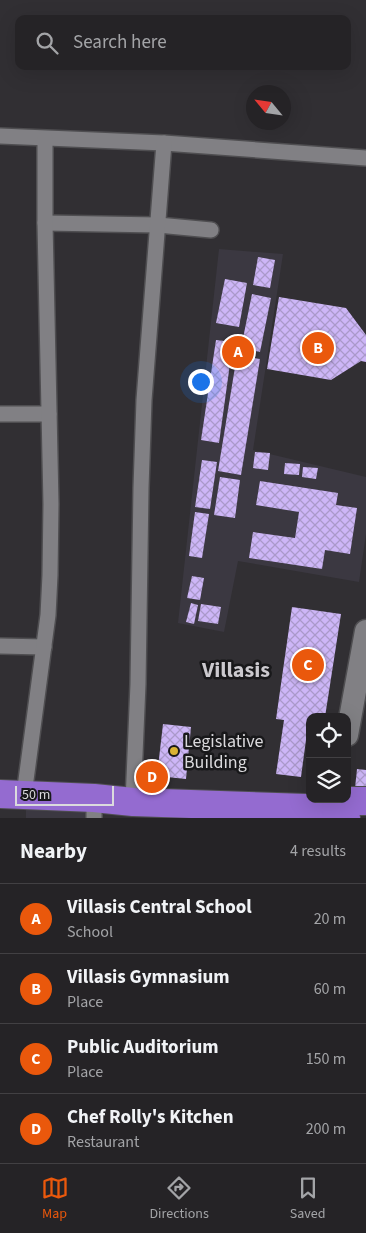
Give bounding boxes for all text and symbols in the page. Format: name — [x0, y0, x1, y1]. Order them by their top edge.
search box — [15, 15, 351, 70]
icon: search — [33, 29, 61, 57]
text: Search here — [73, 29, 167, 56]
north arrow — [246, 85, 291, 130]
pin: B — [302, 329, 334, 367]
pin: A — [222, 333, 254, 371]
your location — [188, 369, 214, 395]
pin: C — [292, 646, 324, 684]
district label: Villasis — [201, 654, 270, 686]
map controls — [306, 713, 351, 803]
button: locate — [306, 713, 351, 758]
place label: Legislative Building — [184, 729, 264, 775]
marker: Legislative Building — [168, 745, 180, 757]
pin: D — [136, 758, 168, 796]
button: layers — [306, 758, 351, 803]
scale bar — [15, 783, 114, 806]
text: 50 m — [22, 785, 50, 805]
text: Nearby — [20, 836, 87, 866]
text: 4 results — [290, 840, 346, 862]
text: Villasis Central School — [67, 894, 252, 921]
text: A — [31, 908, 41, 930]
text: 20 m — [314, 908, 346, 930]
text: School — [67, 921, 113, 943]
text: Villasis Gymnasium — [67, 964, 230, 991]
text: B — [31, 978, 41, 1000]
text: 60 m — [314, 978, 346, 1000]
text: Place — [67, 991, 103, 1013]
text: Public Auditorium — [67, 1034, 219, 1061]
text: C — [31, 1048, 41, 1070]
text: 150 m — [306, 1048, 346, 1070]
text: Place — [67, 1061, 103, 1083]
text: Chef Rolly's Kitchen — [67, 1104, 234, 1131]
text: D — [31, 1118, 41, 1140]
text: 200 m — [306, 1118, 346, 1140]
text: Restaurant — [67, 1131, 140, 1153]
tab: Map — [41, 1174, 69, 1224]
tab: Directions — [150, 1174, 209, 1224]
tab: Saved — [290, 1174, 325, 1224]

